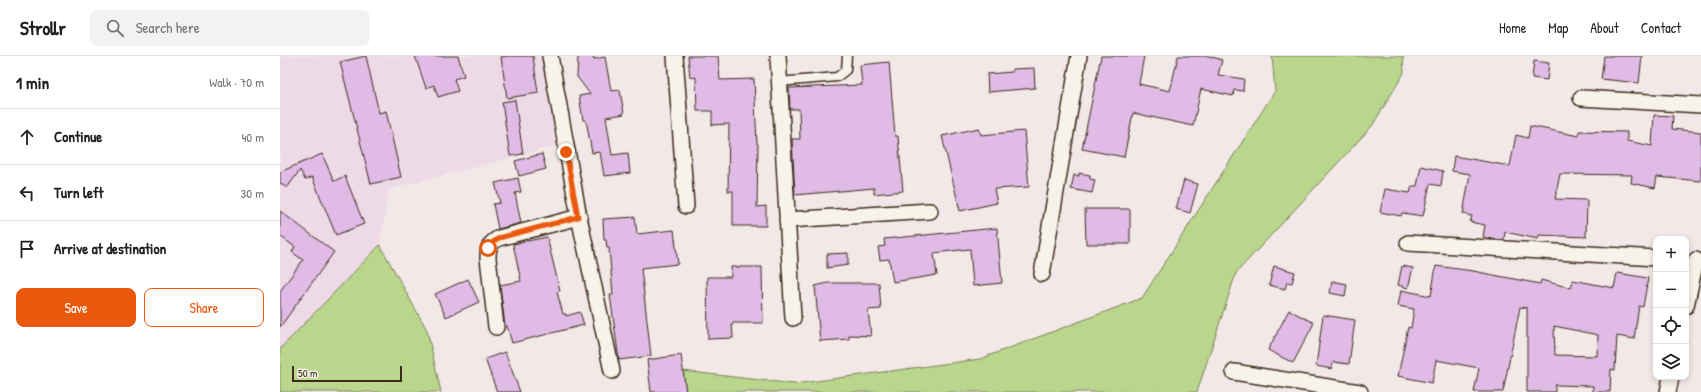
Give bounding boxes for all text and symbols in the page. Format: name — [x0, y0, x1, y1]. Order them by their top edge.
search box — [90, 10, 370, 46]
text: Strollr — [20, 15, 66, 41]
icon: search — [104, 17, 126, 39]
text: Search here — [136, 17, 200, 38]
text: Home — [1499, 18, 1526, 37]
text: Map — [1548, 18, 1568, 37]
text: About — [1590, 18, 1619, 37]
text: Contact — [1641, 18, 1681, 37]
text: 1 min — [16, 71, 49, 94]
text: Walk · 70 m — [209, 73, 264, 91]
icon: ahead — [16, 126, 38, 148]
text: Continue — [54, 126, 102, 147]
text: 40 m — [241, 128, 264, 146]
route end — [557, 143, 575, 161]
icon: left — [16, 182, 38, 204]
text: Turn left — [54, 182, 104, 203]
text: 30 m — [241, 184, 264, 202]
map controls — [1653, 236, 1689, 380]
button: + — [1653, 236, 1689, 272]
icon: arrive — [16, 238, 38, 260]
text: Arrive at destination — [54, 238, 166, 259]
route start — [479, 239, 497, 257]
button: − — [1653, 272, 1689, 308]
button: Save — [16, 288, 136, 327]
button: Share — [144, 288, 264, 327]
button: locate — [1653, 308, 1689, 344]
button: layers — [1653, 344, 1689, 380]
scale bar — [292, 364, 402, 383]
text: 50 m — [298, 366, 318, 380]

